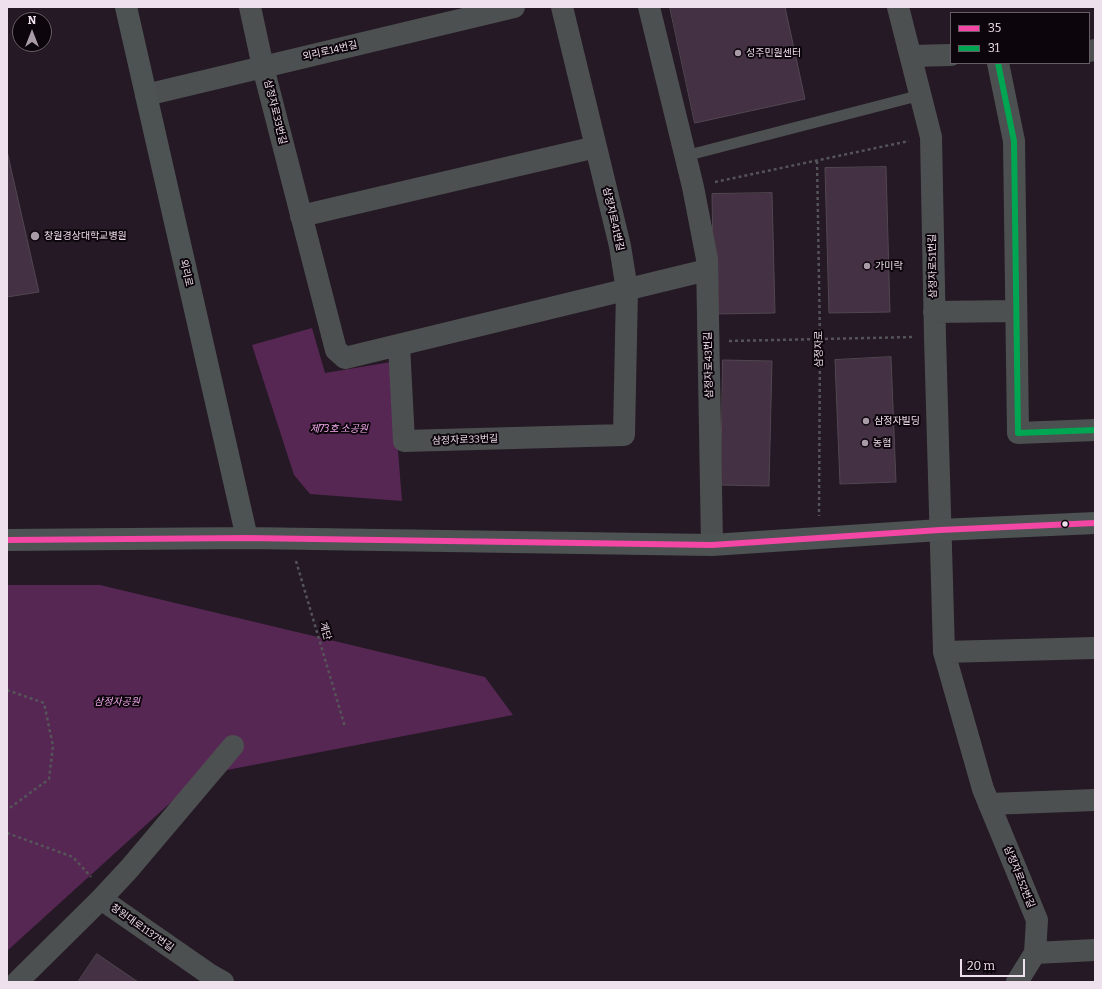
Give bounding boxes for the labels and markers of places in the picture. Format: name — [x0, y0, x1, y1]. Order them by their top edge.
place label: 성주민원센터 — [746, 47, 801, 59]
marker: 성주민원센터 — [733, 48, 743, 58]
marker: 창원경상대학교병원 — [29, 230, 41, 242]
place label: 창원경상대학교병원 — [44, 230, 127, 242]
place label: 가미락 — [875, 260, 903, 272]
marker: 가미락 — [862, 261, 872, 271]
place label: 삼정자빌딩 — [874, 415, 920, 427]
marker: 삼정자빌딩 — [861, 416, 871, 426]
place label: 농협 — [873, 437, 891, 449]
marker: 농협 — [860, 438, 870, 448]
unlabelled marker — [1060, 519, 1070, 529]

